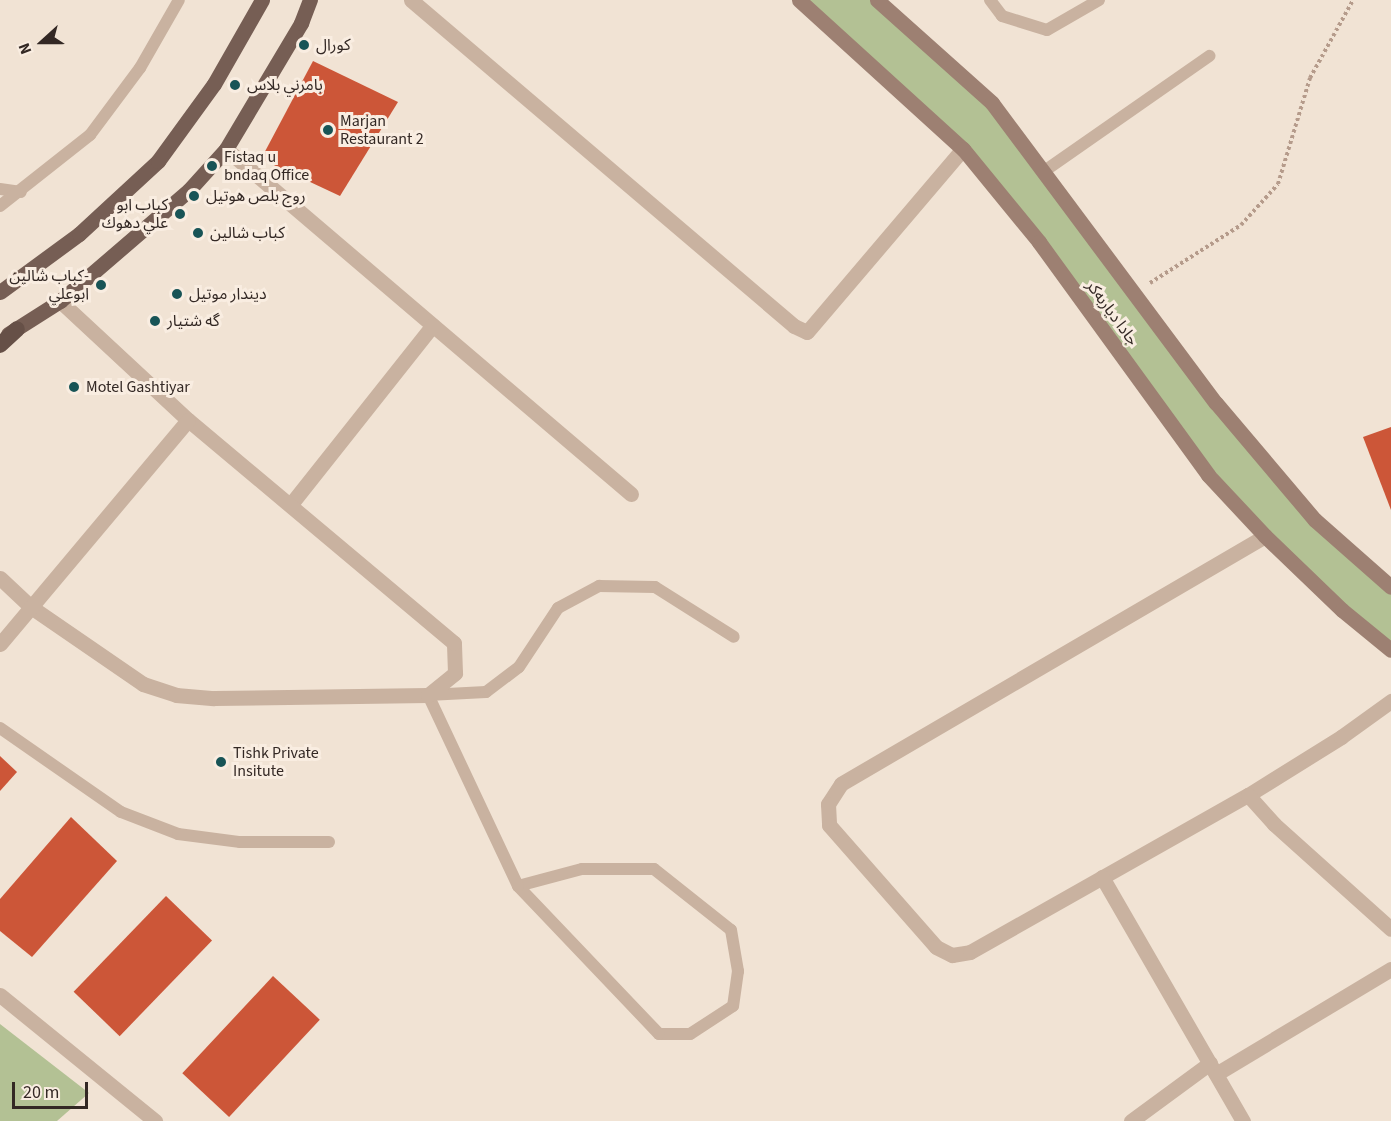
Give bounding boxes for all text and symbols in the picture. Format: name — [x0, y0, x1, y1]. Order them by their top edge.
north arrow — [12, 12, 72, 72]
place label: كورال — [316, 35, 351, 55]
marker: كورال — [297, 38, 311, 52]
text: N — [13, 40, 37, 57]
place label: بامرني بلاس — [247, 75, 323, 95]
marker: بامرني بلاس — [228, 78, 242, 92]
place label: Marjan Restaurant 2 — [340, 111, 424, 149]
marker: Marjan Restaurant 2 — [321, 123, 335, 137]
place label: Fistaq u bndaq Office — [224, 147, 309, 185]
marker: Fistaq u bndaq Office — [205, 159, 219, 173]
place label: روج بلص هوتيل — [206, 186, 306, 206]
marker: روج بلص هوتيل — [187, 189, 201, 203]
place label: كباب ابو علي دهوك — [102, 195, 168, 233]
marker: كباب ابو علي دهوك — [173, 207, 187, 221]
place label: كباب شالين — [210, 223, 285, 243]
marker: كباب شالين — [191, 226, 205, 240]
place label: كباب شالين- ابوعلي — [9, 266, 89, 304]
street label: جادا دیاربه‌كر — [1082, 277, 1142, 349]
marker: كباب شالين- ابوعلي — [94, 278, 108, 292]
place label: ديندار موتيل — [189, 284, 267, 304]
marker: ديندار موتيل — [170, 287, 184, 301]
place label: گه شتيار — [167, 311, 220, 331]
marker: گه شتيار — [148, 314, 162, 328]
place label: Motel Gashtiyar — [86, 377, 190, 397]
marker: Motel Gashtiyar — [67, 380, 81, 394]
place label: Tishk Private Insitute — [233, 743, 319, 781]
marker: Tishk Private Insitute — [214, 755, 228, 769]
scale bar — [15, 1070, 92, 1108]
text: 20 m — [23, 1080, 59, 1105]

